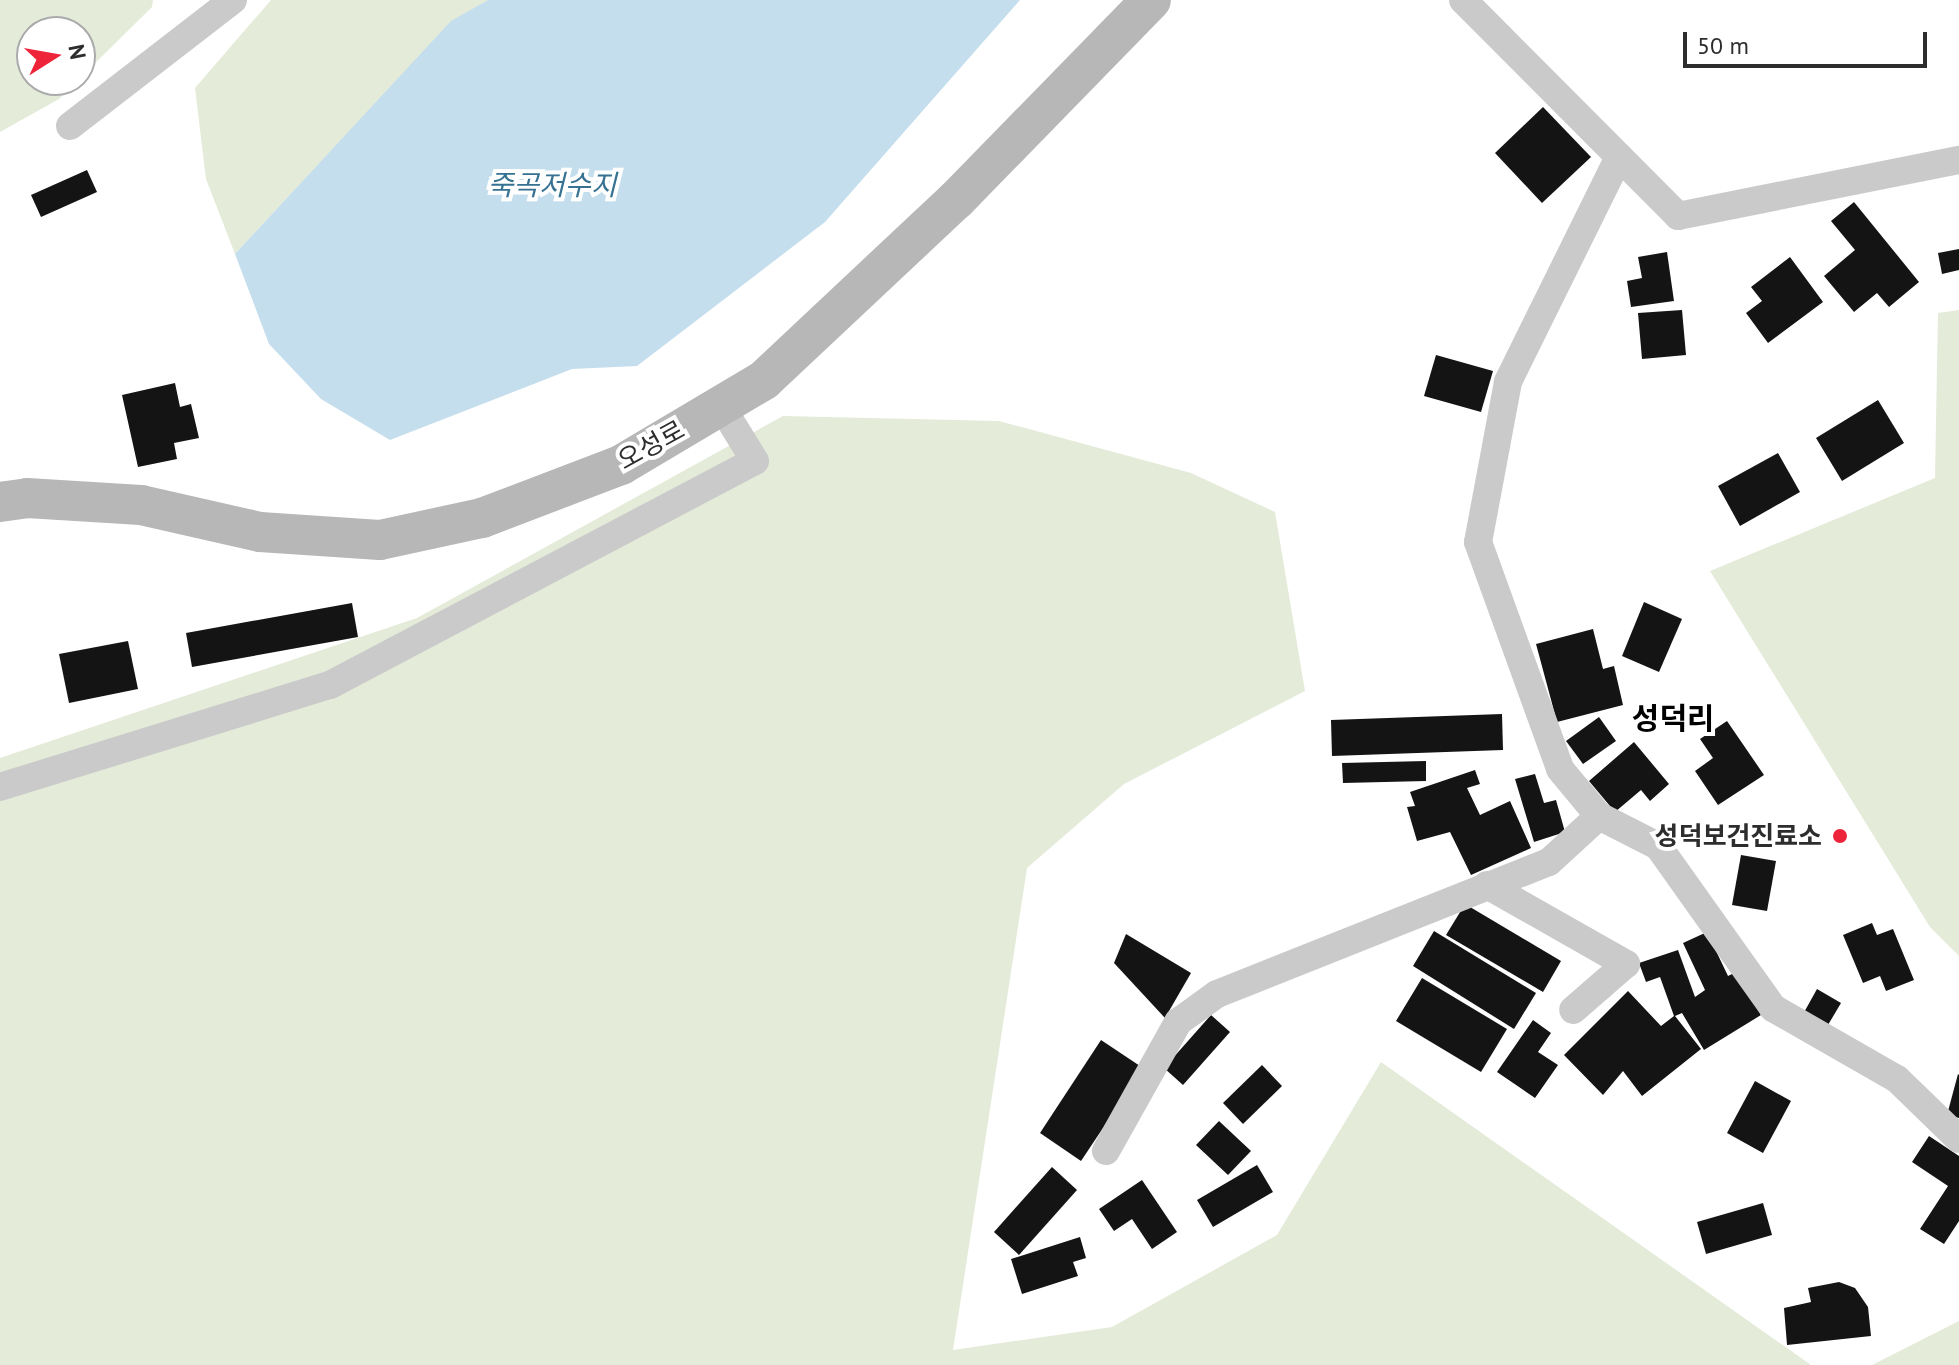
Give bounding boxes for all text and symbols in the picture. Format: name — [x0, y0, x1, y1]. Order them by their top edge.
north arrow — [16, 16, 96, 96]
scale bar — [1687, 16, 1931, 66]
text: 50 m — [1697, 30, 1749, 61]
text: N — [62, 42, 93, 62]
water label: 죽곡저수지 — [488, 168, 616, 202]
street label: 오성로 — [612, 414, 690, 476]
district label: 성덕리 — [1632, 700, 1714, 736]
place label: 성덕보건진료소 — [1655, 820, 1822, 852]
marker: 성덕보건진료소 — [1829, 825, 1851, 847]

